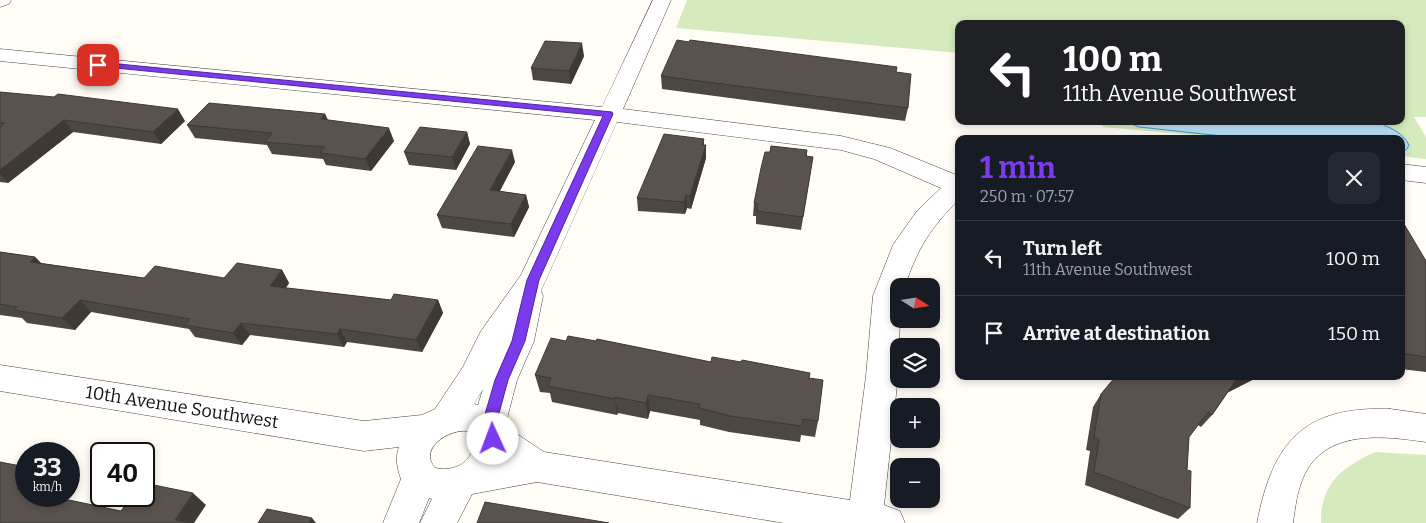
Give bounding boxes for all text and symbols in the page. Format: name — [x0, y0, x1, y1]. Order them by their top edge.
text: 100 m — [1063, 38, 1162, 80]
icon: left — [980, 40, 1045, 105]
pin — [77, 44, 119, 86]
icon: arrive — [84, 51, 112, 79]
text: 11th Avenue Southwest — [1063, 80, 1296, 107]
text: 1 min — [980, 150, 1056, 186]
button: close — [1328, 152, 1380, 204]
text: 250 m · 07:57 — [980, 187, 1074, 206]
text: Turn left — [1023, 237, 1102, 260]
icon: left — [980, 244, 1008, 272]
text: 100 m — [1326, 247, 1380, 270]
text: 11th Avenue Southwest — [1023, 260, 1193, 279]
north arrow — [890, 278, 940, 328]
map controls — [890, 278, 940, 508]
icon: arrive — [980, 319, 1008, 347]
text: Arrive at destination — [1023, 322, 1210, 345]
text: 150 m — [1328, 322, 1380, 345]
button: layers — [890, 338, 940, 388]
street label: 10th Avenue Southwest — [84, 381, 281, 433]
button: + — [890, 398, 940, 448]
position arrow — [466, 412, 518, 464]
speed limit sign: 40 — [90, 442, 155, 507]
text: 33 — [33, 453, 62, 483]
button: − — [890, 458, 940, 508]
text: km/h — [33, 480, 62, 494]

